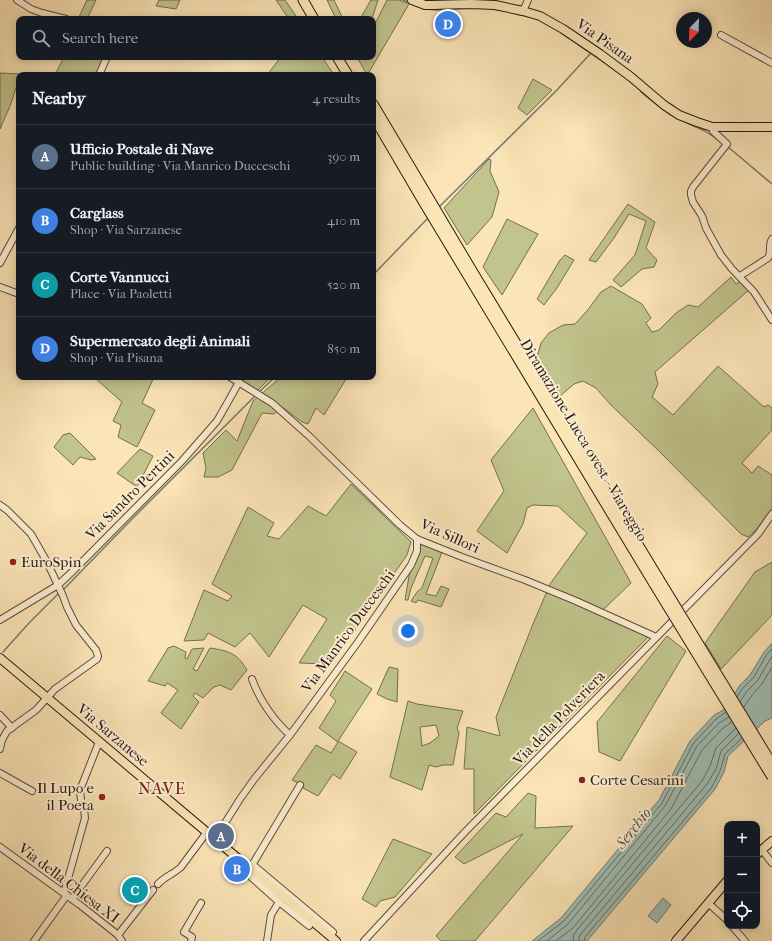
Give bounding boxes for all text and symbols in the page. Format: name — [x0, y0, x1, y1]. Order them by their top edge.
pin: D — [435, 9, 461, 39]
north arrow — [676, 12, 712, 48]
street label: Via Pisana — [572, 14, 638, 68]
search box — [16, 16, 376, 60]
icon: search — [30, 27, 52, 49]
text: Search here — [62, 29, 138, 47]
text: Nearby — [32, 88, 86, 108]
text: 4 results — [313, 91, 360, 106]
text: Ufficio Postale di Nave — [70, 140, 214, 158]
text: A — [41, 149, 49, 164]
text: 390 m — [327, 149, 360, 164]
text: Public building · Via Manrico Ducceschi — [70, 158, 290, 173]
text: Carglass — [70, 204, 124, 222]
text: B — [41, 213, 49, 228]
text: 410 m — [327, 213, 360, 228]
text: Shop · Via Sarzanese — [70, 222, 182, 237]
text: Corte Vannucci — [70, 268, 169, 286]
text: C — [41, 277, 49, 292]
text: 520 m — [327, 277, 360, 292]
text: Place · Via Paoletti — [70, 286, 172, 301]
text: Supermercato degli Animali — [70, 332, 250, 350]
street label: Diramazione Lucca ovest - Viareggio — [516, 335, 652, 545]
text: D — [40, 341, 50, 356]
text: 850 m — [327, 341, 360, 356]
text: Shop · Via Pisana — [70, 350, 163, 365]
street label: Via Sandro Pertini — [81, 446, 179, 544]
street label: Via Sillori — [417, 515, 483, 557]
place label: EuroSpin — [21, 553, 82, 571]
marker: EuroSpin — [8, 557, 18, 567]
street label: Via Manrico Ducceschi — [297, 566, 399, 697]
your location — [398, 621, 418, 641]
street label: Via della Polveriera — [509, 666, 609, 770]
street label: Via Sarzanese — [73, 699, 153, 771]
place label: Corte Cesarini — [590, 771, 685, 789]
marker: Corte Cesarini — [577, 775, 587, 785]
district label: NAVE — [138, 778, 186, 798]
place label: Il Lupo e il Poeta — [37, 779, 95, 814]
marker: Il Lupo e il Poeta — [97, 792, 107, 802]
water label: Serchio — [610, 803, 655, 853]
pin: A — [208, 821, 234, 851]
map controls — [724, 821, 760, 929]
button: + — [724, 821, 760, 857]
street label: Via della Chiesa XI — [14, 839, 123, 927]
pin: B — [224, 854, 250, 884]
button: − — [724, 857, 760, 893]
pin: C — [122, 875, 148, 905]
button: locate — [724, 893, 760, 929]

